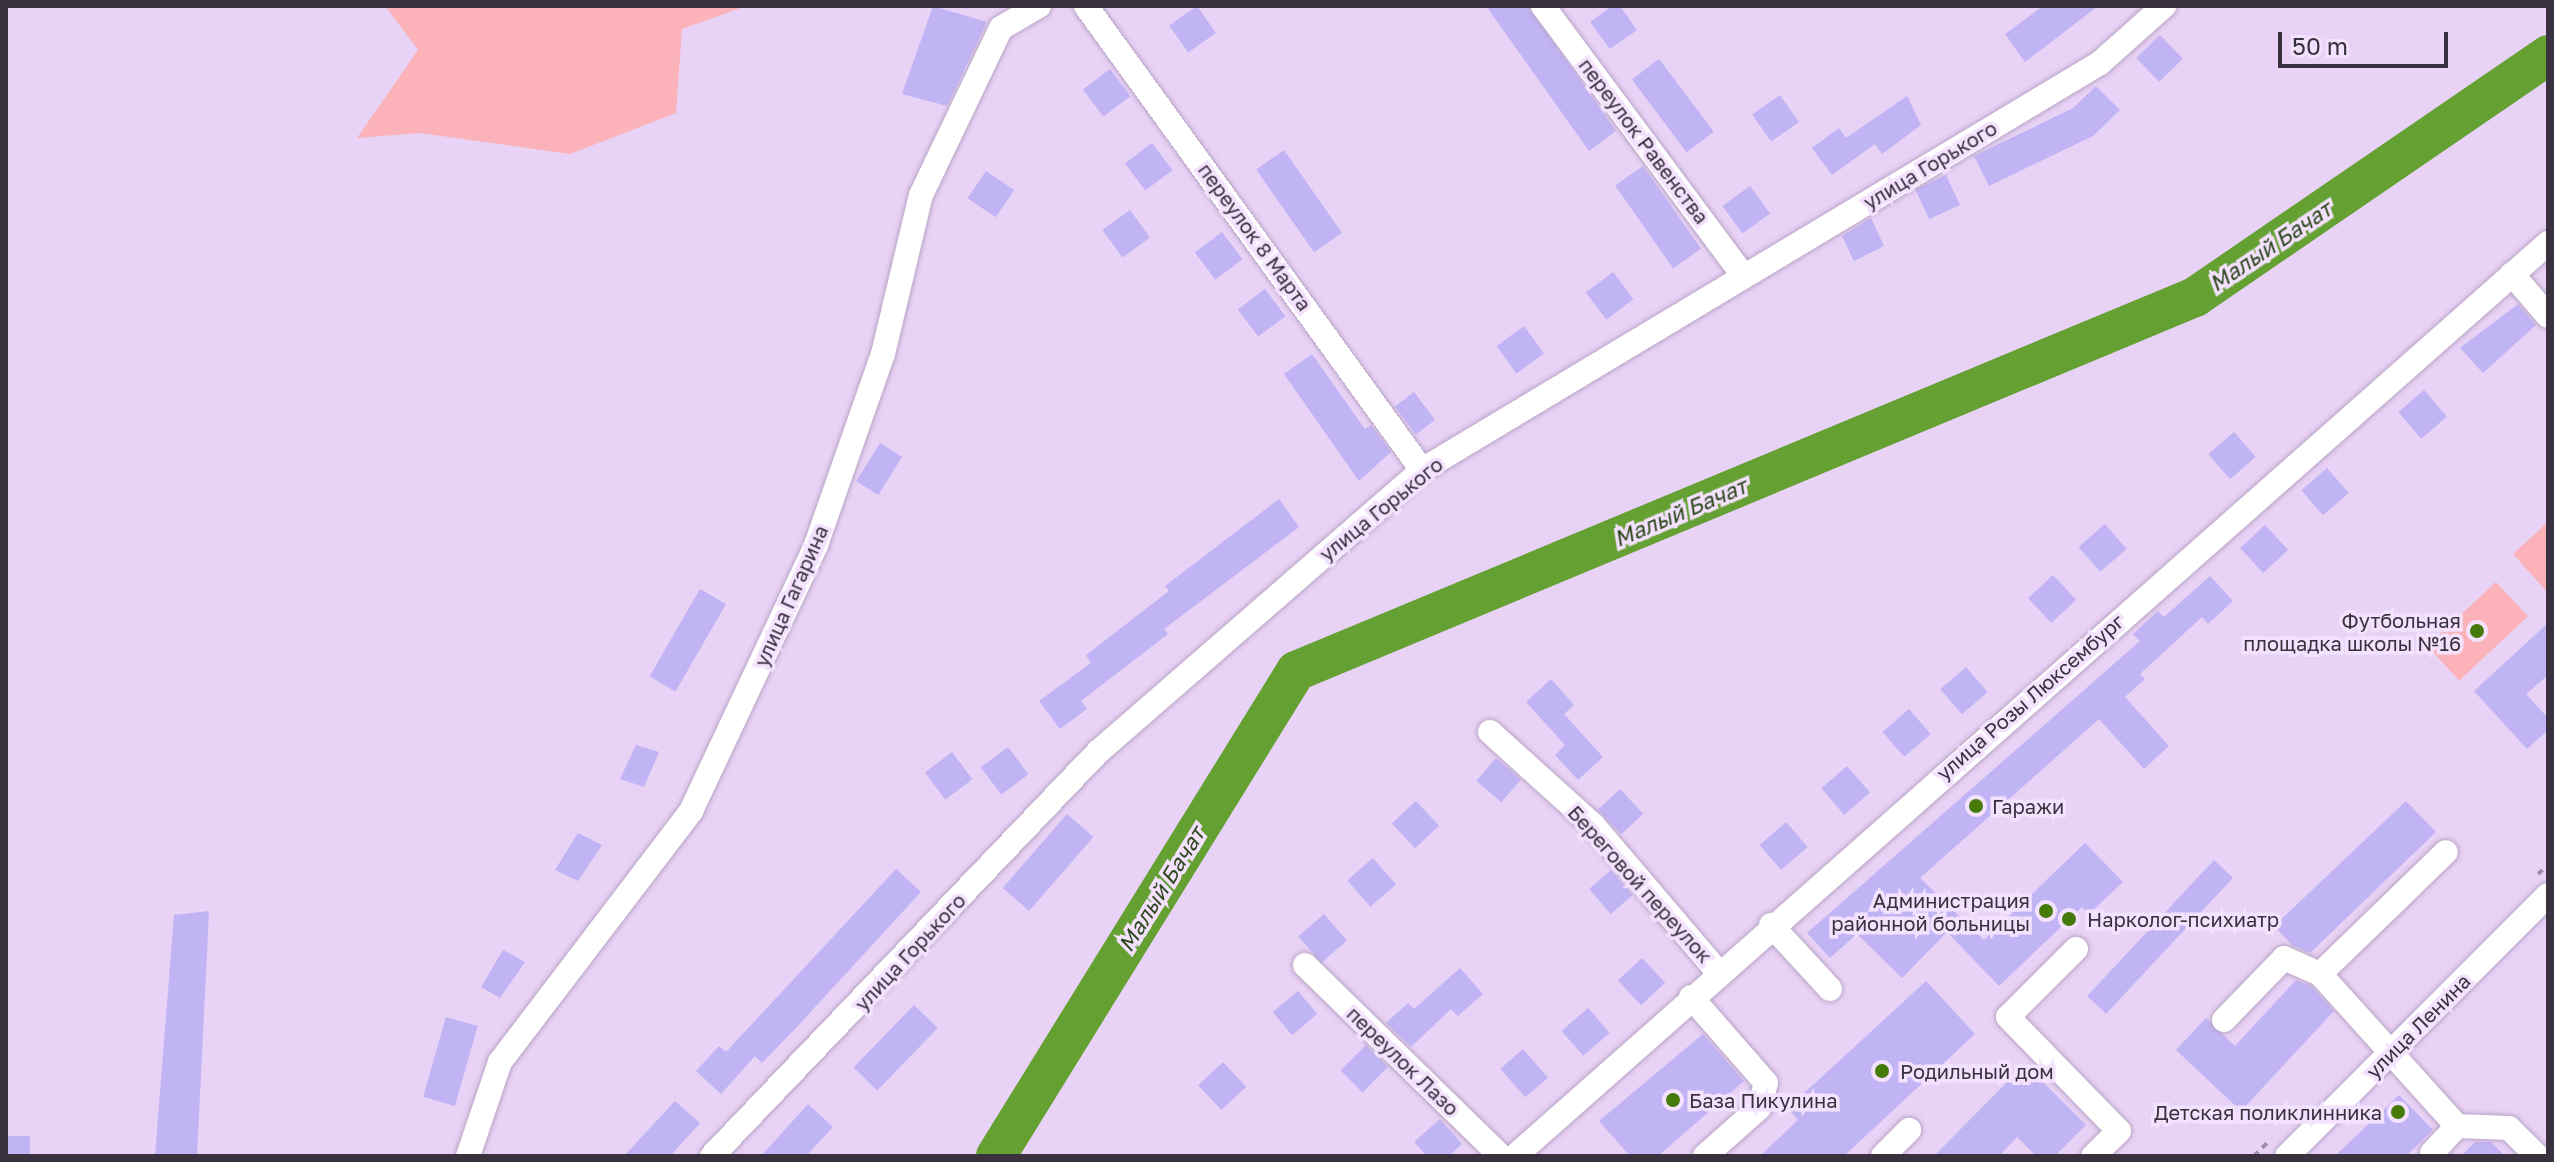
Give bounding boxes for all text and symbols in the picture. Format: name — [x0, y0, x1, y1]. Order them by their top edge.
scale bar — [2282, 16, 2452, 66]
text: 50 m — [2292, 31, 2348, 60]
street label: переулок Равенства — [1574, 54, 1714, 228]
street label: улица Горького — [1859, 116, 2001, 214]
street label: переулок 8 Марта — [1193, 159, 1317, 315]
water label: Малый Бачат — [2204, 196, 2336, 296]
street label: улица Горького — [1315, 452, 1447, 566]
water label: Малый Бачат — [1610, 472, 1750, 552]
street label: улица Гагарина — [749, 522, 833, 670]
place label: Футбольная площадка школы №16 — [2243, 608, 2461, 655]
street label: улица Розы Люксембург — [1931, 609, 2129, 785]
marker: Футбольная площадка школы №16 — [2468, 622, 2486, 640]
place label: Гаражи — [1992, 794, 2064, 818]
marker: Гаражи — [1967, 797, 1985, 815]
street label: Береговой переулок — [1563, 800, 1717, 968]
water label: Малый Бачат — [1112, 822, 1210, 956]
street label: улица Горького — [850, 888, 970, 1016]
place label: Администрация районной больницы — [1831, 888, 2030, 935]
marker: Администрация районной больницы — [2037, 902, 2055, 920]
place label: Нарколог-психиатр — [2087, 907, 2279, 931]
marker: Нарколог-психиатр — [2058, 908, 2080, 930]
street label: улица Ленина — [2361, 969, 2475, 1083]
street label: переулок Лазо — [1342, 1002, 1464, 1120]
place label: Родильный дом — [1900, 1059, 2054, 1083]
marker: Родильный дом — [1871, 1060, 1893, 1082]
place label: База Пикулина — [1689, 1088, 1837, 1112]
marker: База Пикулина — [1664, 1091, 1682, 1109]
place label: Детская поликлинника — [2154, 1100, 2382, 1124]
marker: Детская поликлинника — [2389, 1103, 2407, 1121]

